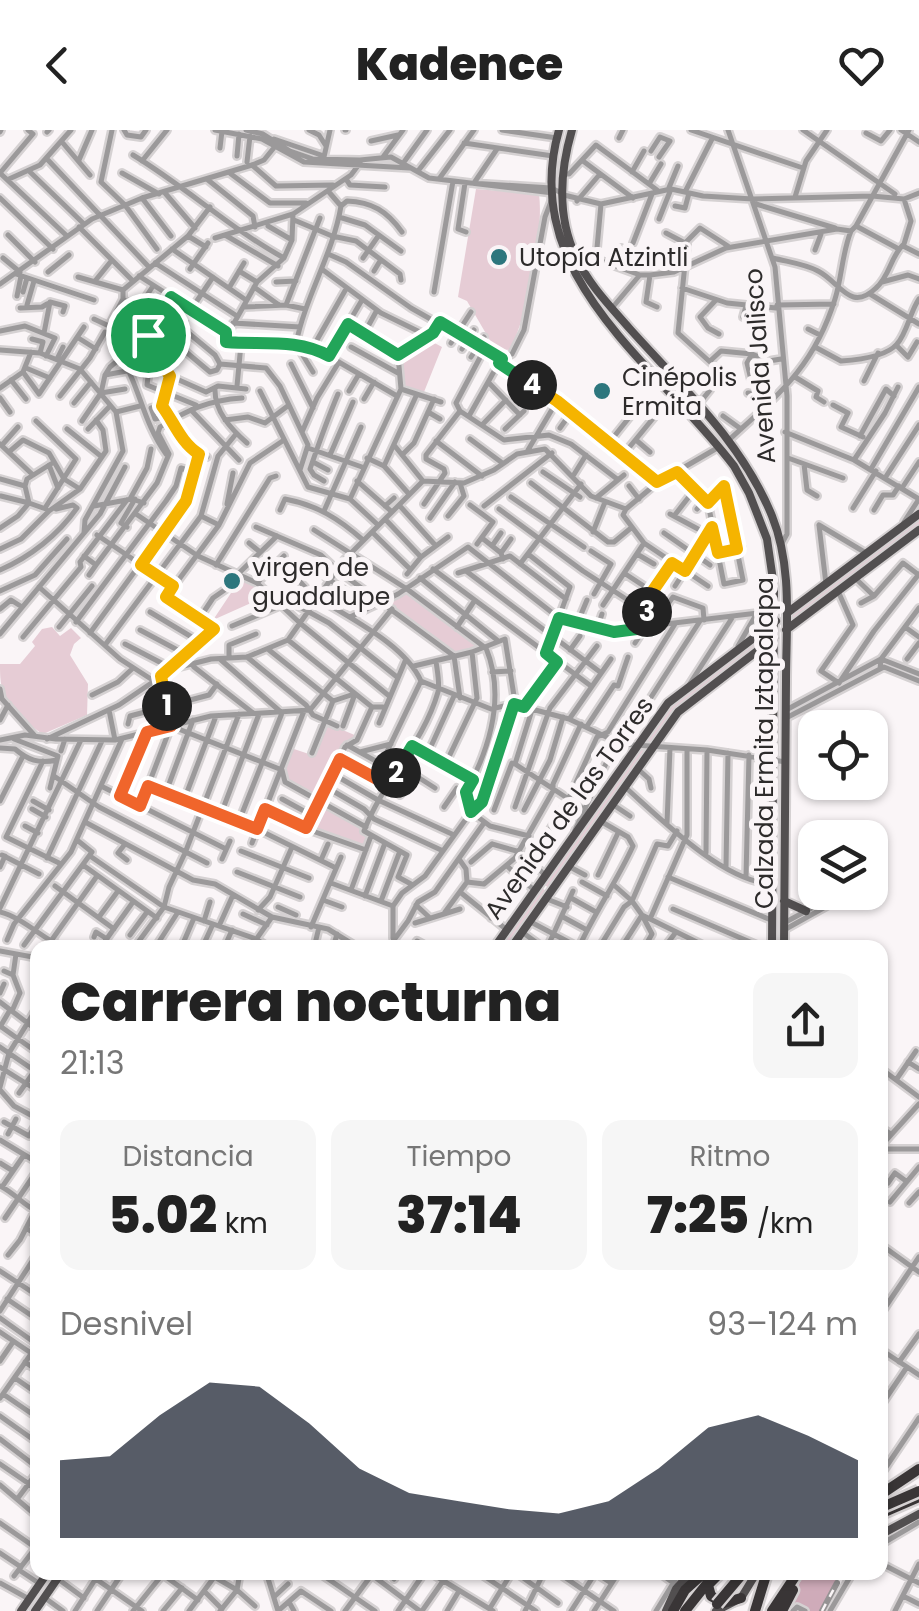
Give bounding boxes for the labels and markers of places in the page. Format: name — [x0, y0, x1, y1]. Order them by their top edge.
place label: Utopía Atzintli — [519, 240, 688, 275]
marker: Utopía Atzintli — [488, 246, 510, 268]
pin — [106, 293, 191, 378]
pin: 4 — [507, 360, 557, 410]
place label: Cinépolis Ermita — [622, 360, 737, 424]
marker: Cinépolis Ermita — [591, 380, 613, 402]
place label: virgen de guadalupe — [252, 550, 390, 614]
marker: virgen de guadalupe — [221, 570, 243, 592]
pin: 3 — [622, 587, 672, 637]
pin: 1 — [142, 681, 192, 731]
pin: 2 — [371, 748, 421, 798]

